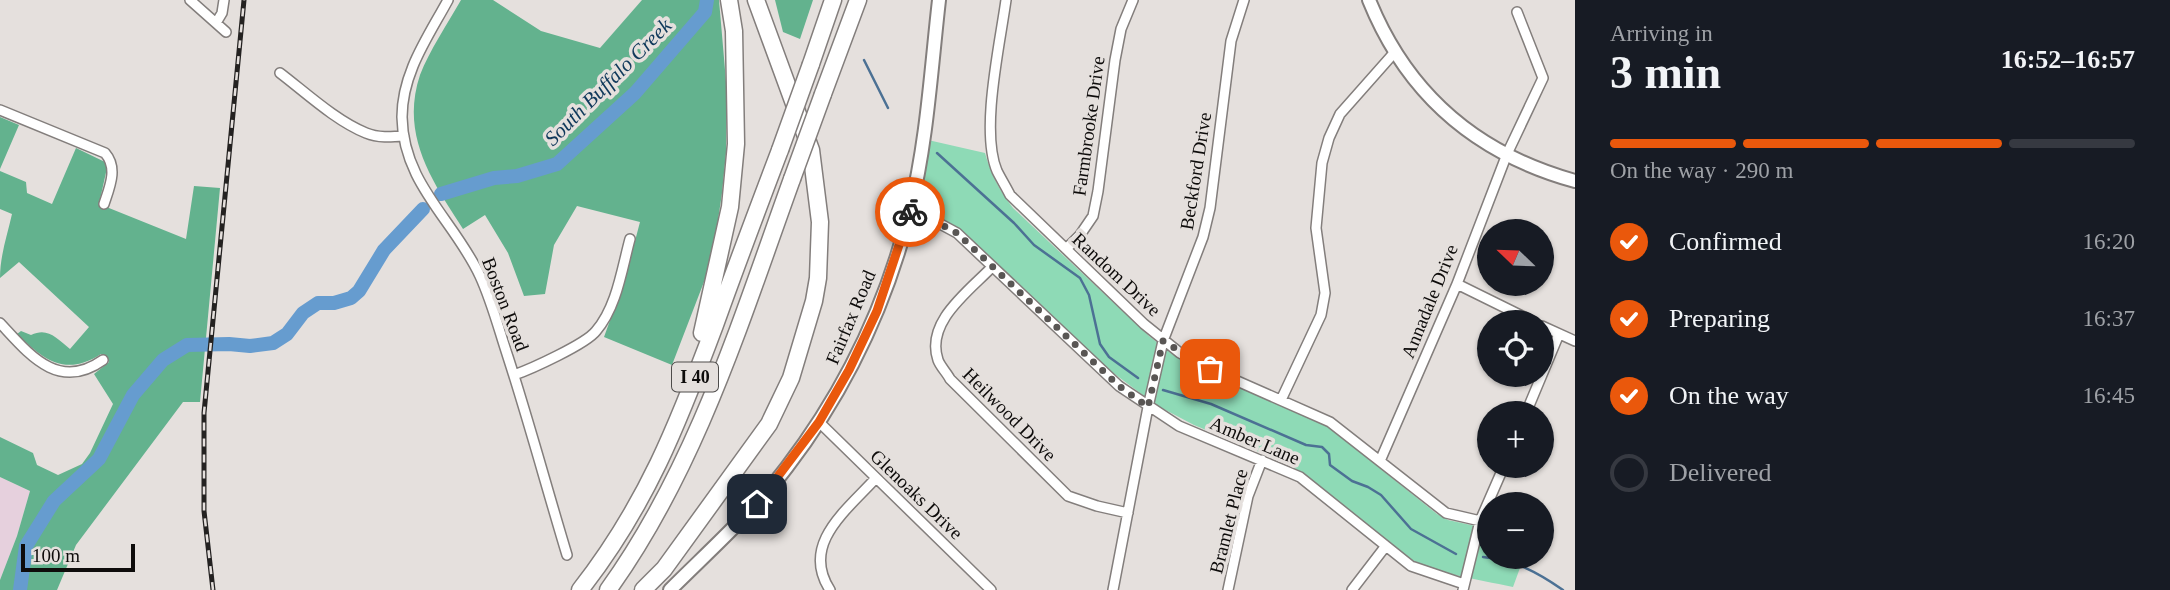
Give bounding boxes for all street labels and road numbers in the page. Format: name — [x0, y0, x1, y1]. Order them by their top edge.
street label: Farmbrooke Drive — [1068, 55, 1109, 197]
street label: Beckford Drive — [1176, 111, 1215, 231]
street label: Random Drive — [1068, 228, 1165, 320]
street label: Annadale Drive — [1397, 241, 1462, 361]
street label: Boston Road — [478, 254, 533, 354]
street label: Fairfax Road — [821, 267, 880, 367]
road number: I 40 — [672, 362, 718, 391]
street label: Heilwood Drive — [959, 363, 1061, 465]
street label: Amber Lane — [1207, 412, 1303, 469]
street label: Glenoaks Drive — [866, 445, 967, 544]
street label: Bramlet Place — [1205, 467, 1252, 576]

